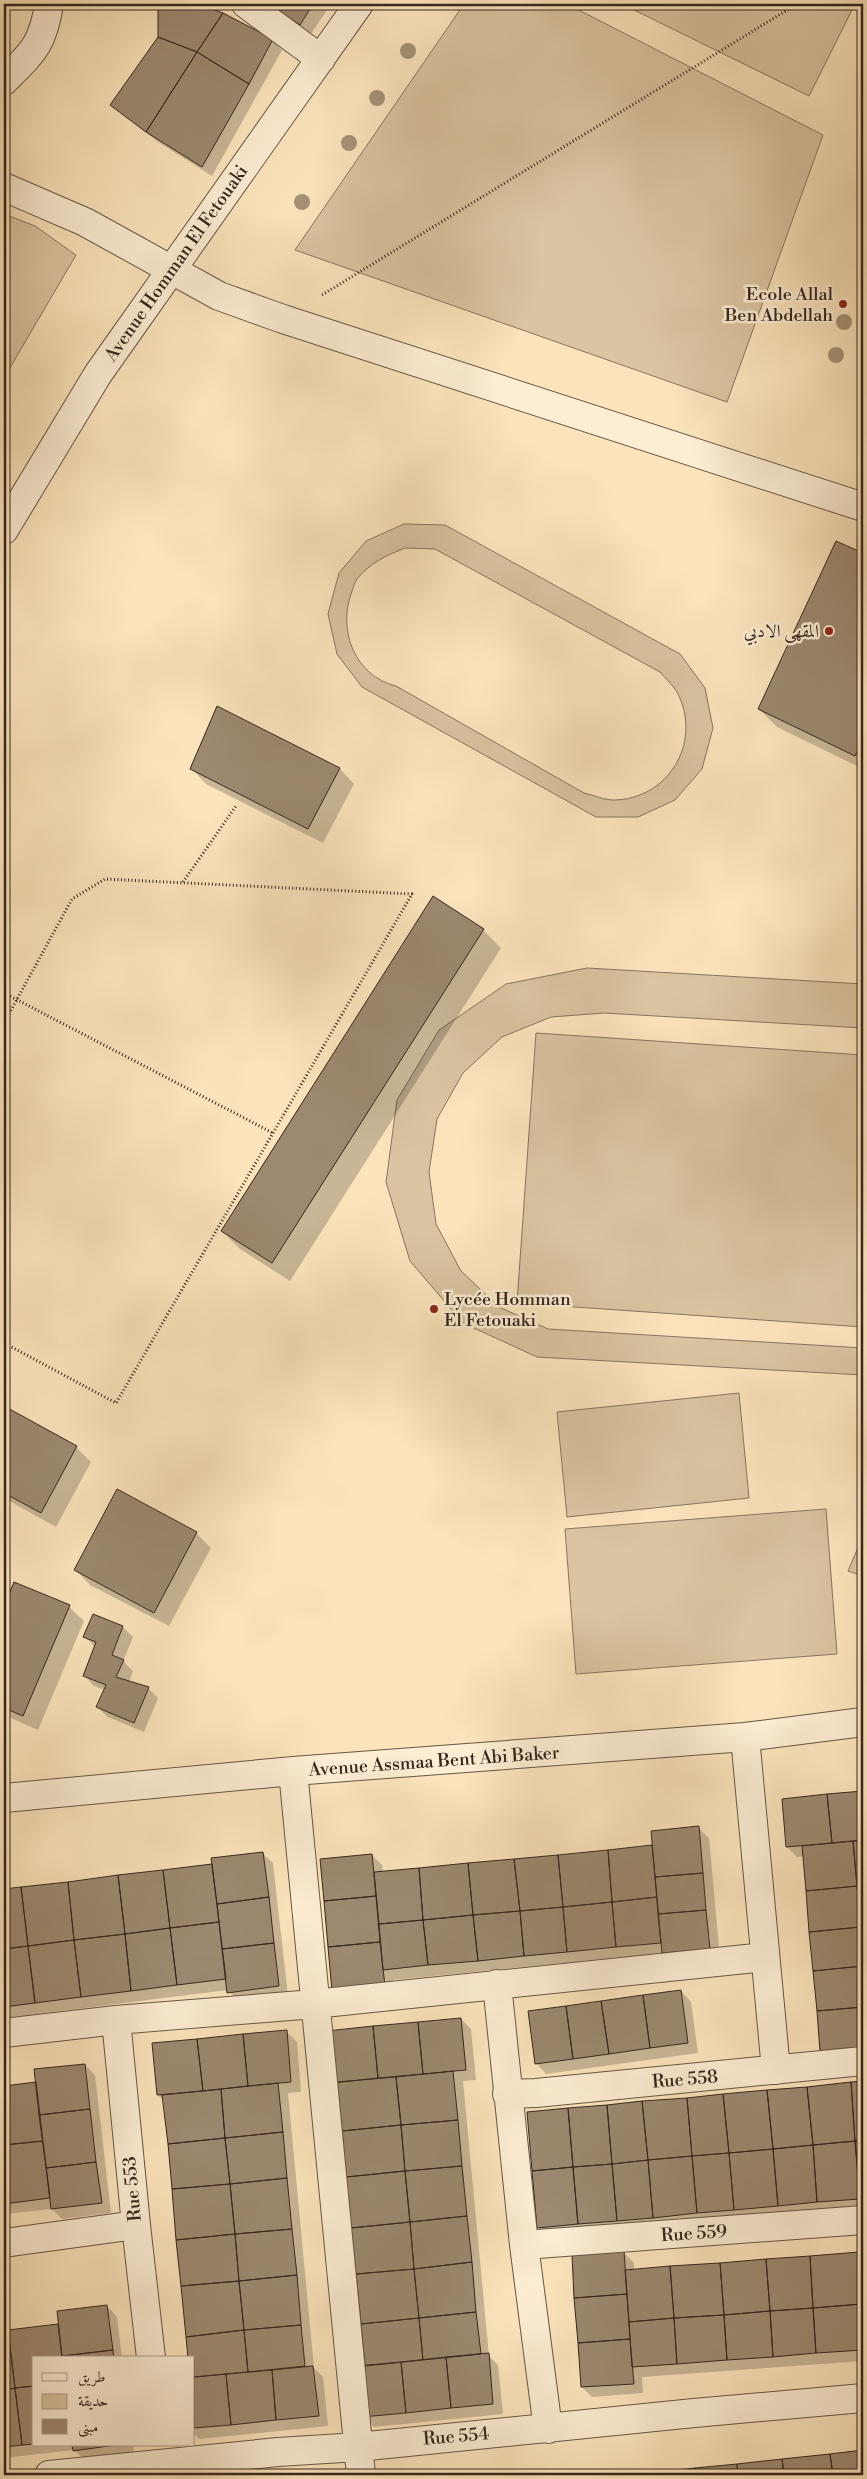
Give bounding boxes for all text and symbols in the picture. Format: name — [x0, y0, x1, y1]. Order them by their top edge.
street label: Avenue Homman El Fetouaki — [99, 160, 253, 367]
place label: Ecole Allal Ben Abdellah — [724, 283, 834, 327]
marker: Ecole Allal Ben Abdellah — [837, 298, 849, 310]
place label: المقهى الادبي — [744, 620, 819, 646]
marker: المقهى الادبي — [823, 625, 835, 637]
place label: Lycée Homman El Fetouaki — [444, 1288, 571, 1332]
marker: Lycée Homman El Fetouaki — [428, 1303, 440, 1315]
street label: Avenue Assmaa Bent Abi Baker — [307, 1741, 560, 1782]
street label: Rue 558 — [651, 2065, 719, 2094]
street label: Rue 553 — [118, 2155, 147, 2222]
street label: Rue 559 — [660, 2220, 728, 2247]
legend — [32, 2356, 195, 2446]
text: طريق — [78, 2368, 105, 2387]
text: حديقة — [78, 2392, 108, 2411]
text: مبنى — [78, 2418, 98, 2438]
street label: Rue 554 — [422, 2422, 490, 2451]

